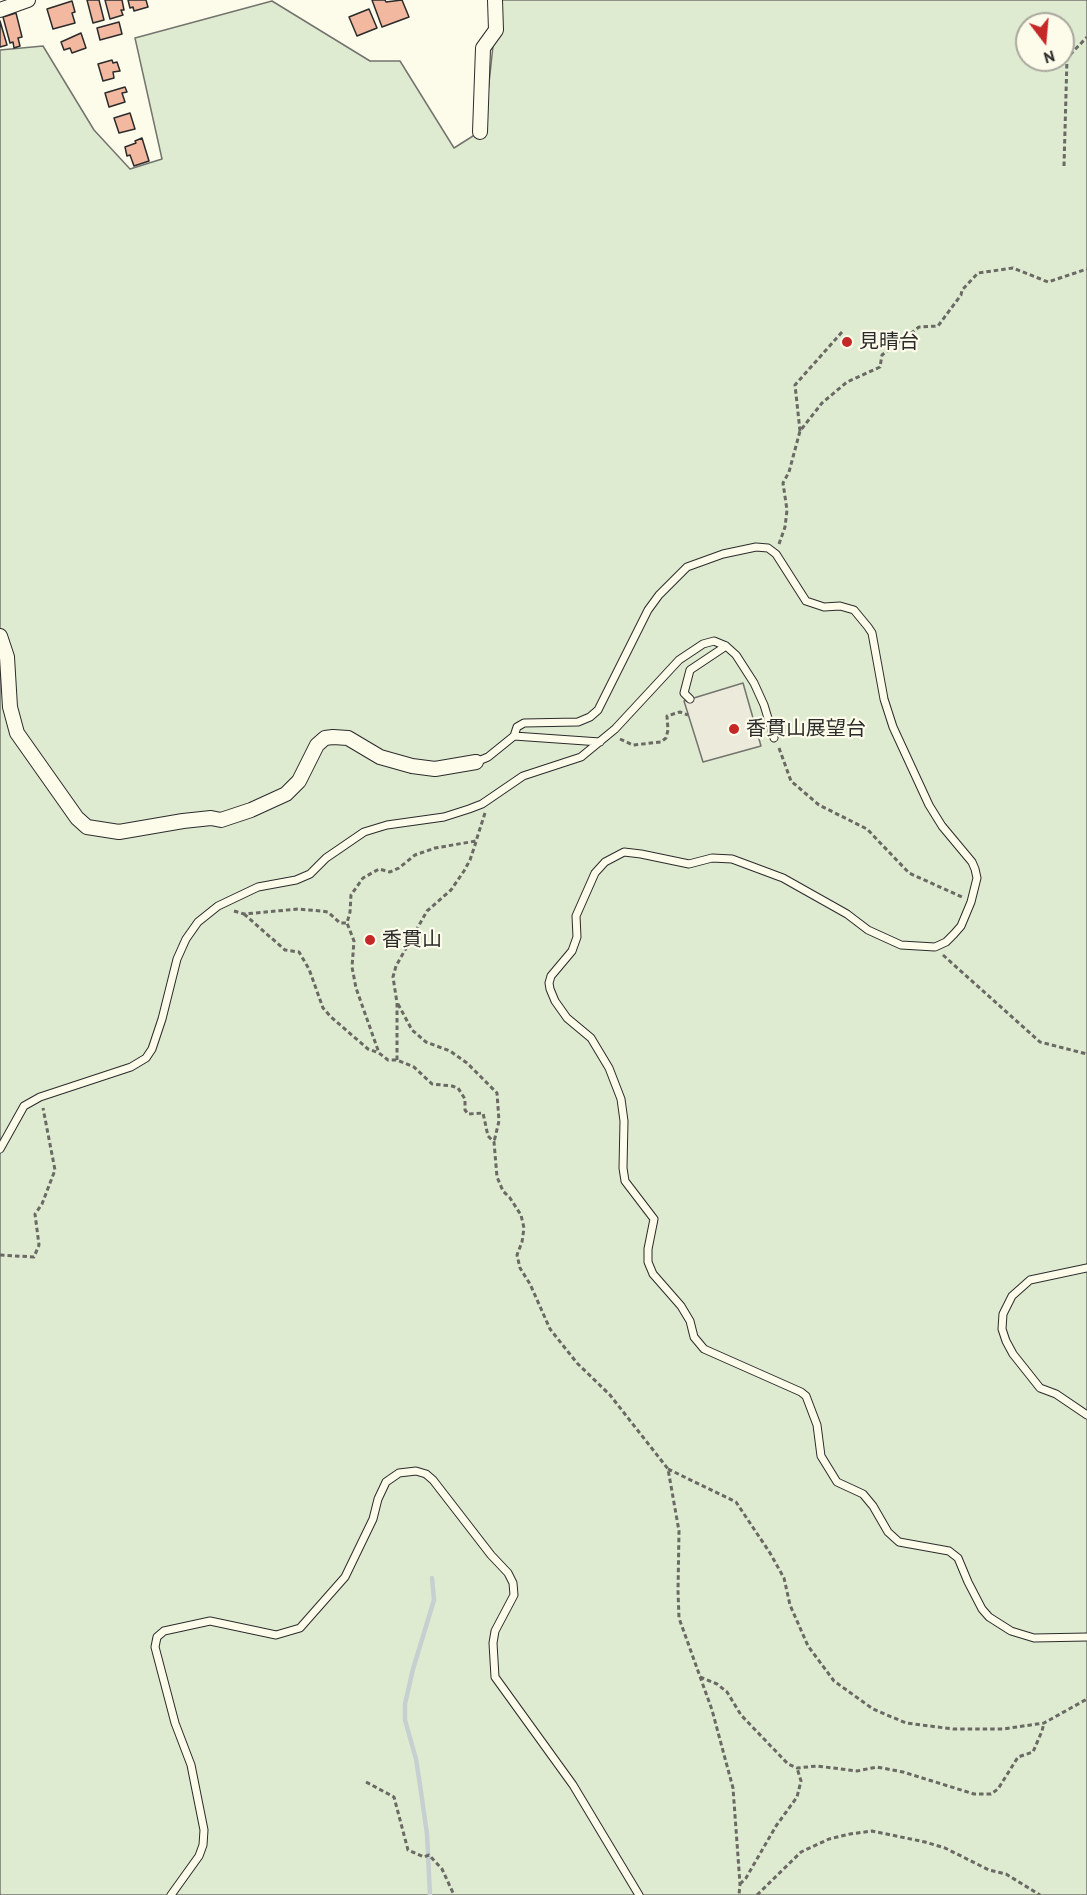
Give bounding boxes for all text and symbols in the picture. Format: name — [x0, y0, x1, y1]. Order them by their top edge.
north arrow — [1015, 12, 1075, 72]
text: N — [1042, 46, 1057, 68]
place label: 見晴台 — [859, 330, 919, 354]
marker: 見晴台 — [840, 335, 854, 349]
place label: 香貫山展望台 — [746, 717, 866, 741]
marker: 香貫山展望台 — [727, 722, 741, 736]
place label: 香貫山 — [382, 928, 442, 952]
marker: 香貫山 — [363, 933, 377, 947]

